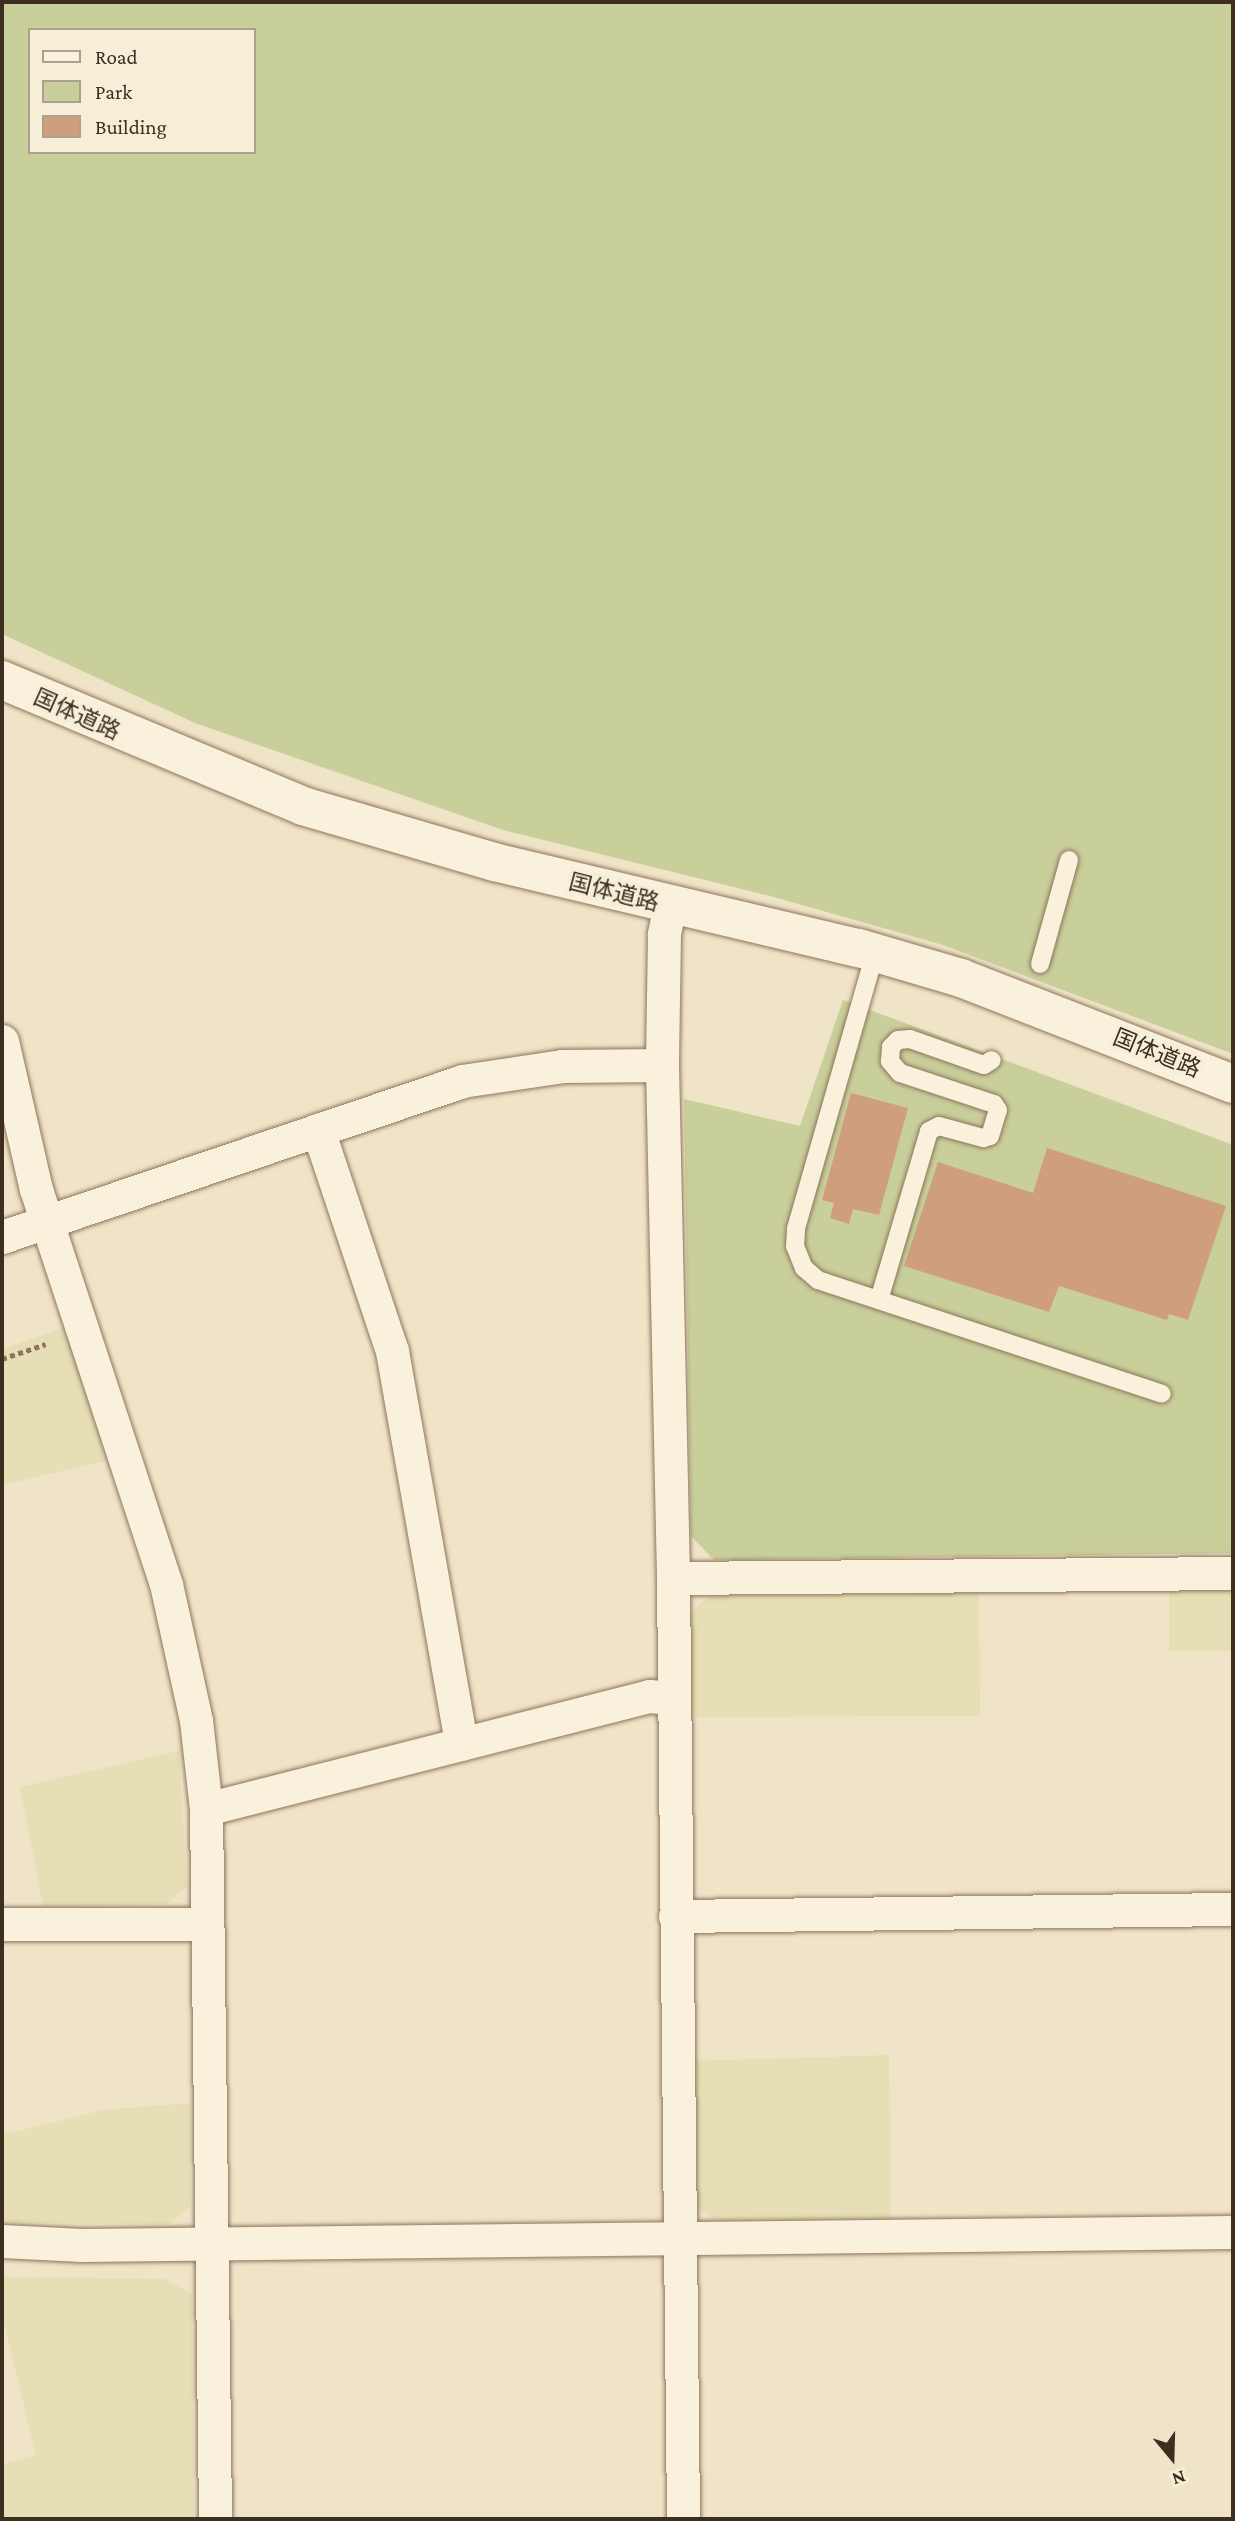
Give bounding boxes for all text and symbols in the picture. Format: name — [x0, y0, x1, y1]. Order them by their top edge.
legend — [28, 28, 256, 154]
text: Road — [95, 45, 138, 69]
text: Park — [95, 80, 132, 104]
text: Building — [95, 115, 167, 139]
street label: 国体道路 — [29, 683, 125, 745]
street label: 国体道路 — [566, 867, 662, 917]
street label: 国体道路 — [1109, 1023, 1205, 1083]
north arrow — [1137, 2423, 1207, 2493]
text: N — [1169, 2466, 1189, 2490]

